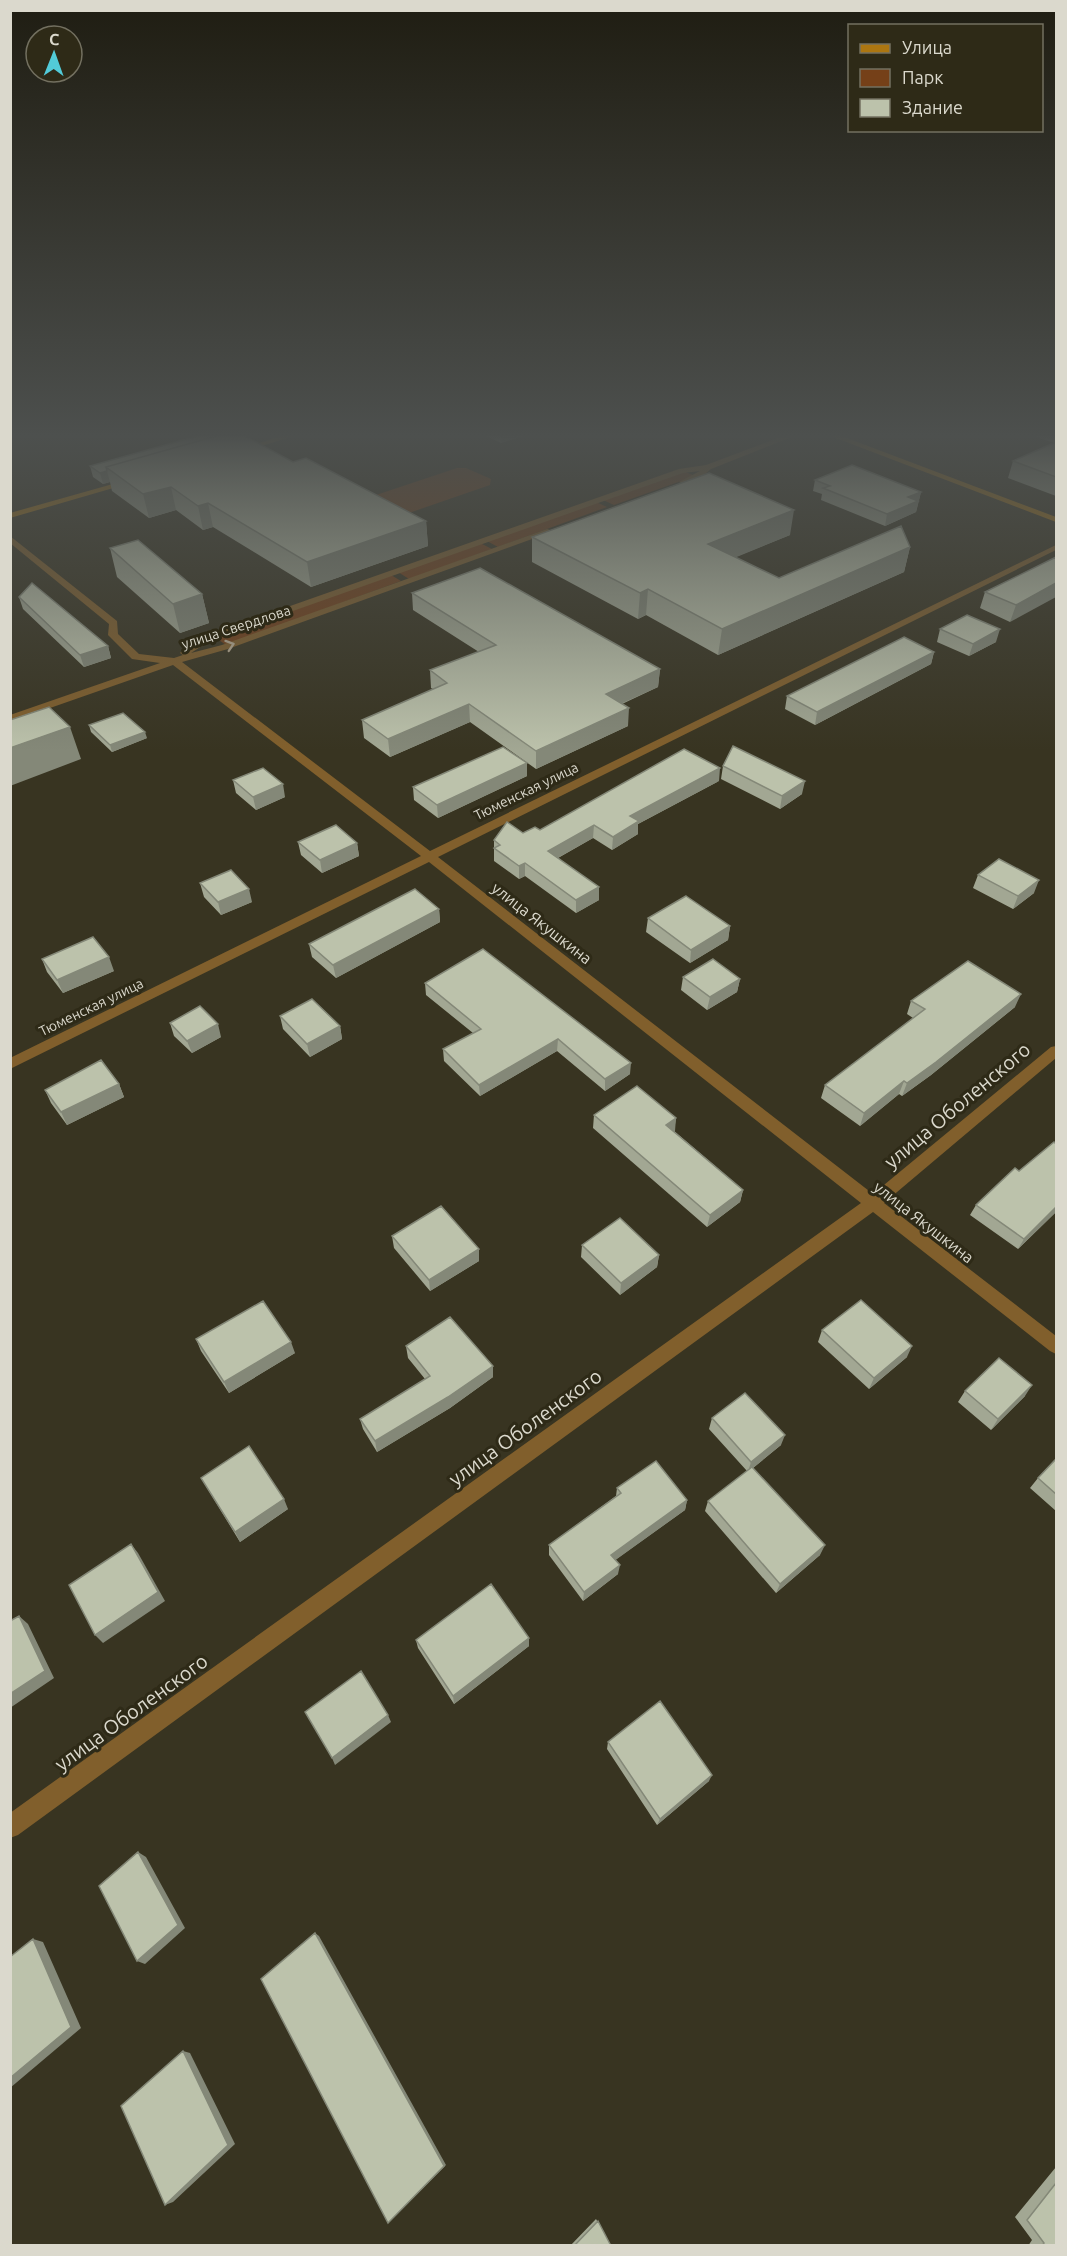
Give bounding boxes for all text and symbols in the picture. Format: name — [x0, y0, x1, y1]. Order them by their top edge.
north arrow — [24, 24, 84, 84]
legend — [848, 24, 1043, 132]
text: С — [49, 30, 60, 48]
text: Улица — [902, 37, 952, 57]
text: Парк — [902, 67, 943, 87]
text: Здание — [902, 97, 963, 117]
street label: улица Свердлова — [180, 602, 292, 652]
one-way arrow — [224, 640, 235, 653]
street label: Тюменская улица — [471, 759, 581, 823]
street label: улица Якушкина — [489, 878, 595, 968]
street label: Тюменская улица — [36, 975, 146, 1039]
street label: улица Оболенского — [879, 1037, 1035, 1173]
street label: улица Якушкина — [871, 1177, 977, 1267]
street label: улица Оболенского — [444, 1364, 606, 1490]
street label: улица Оболенского — [50, 1649, 212, 1775]

